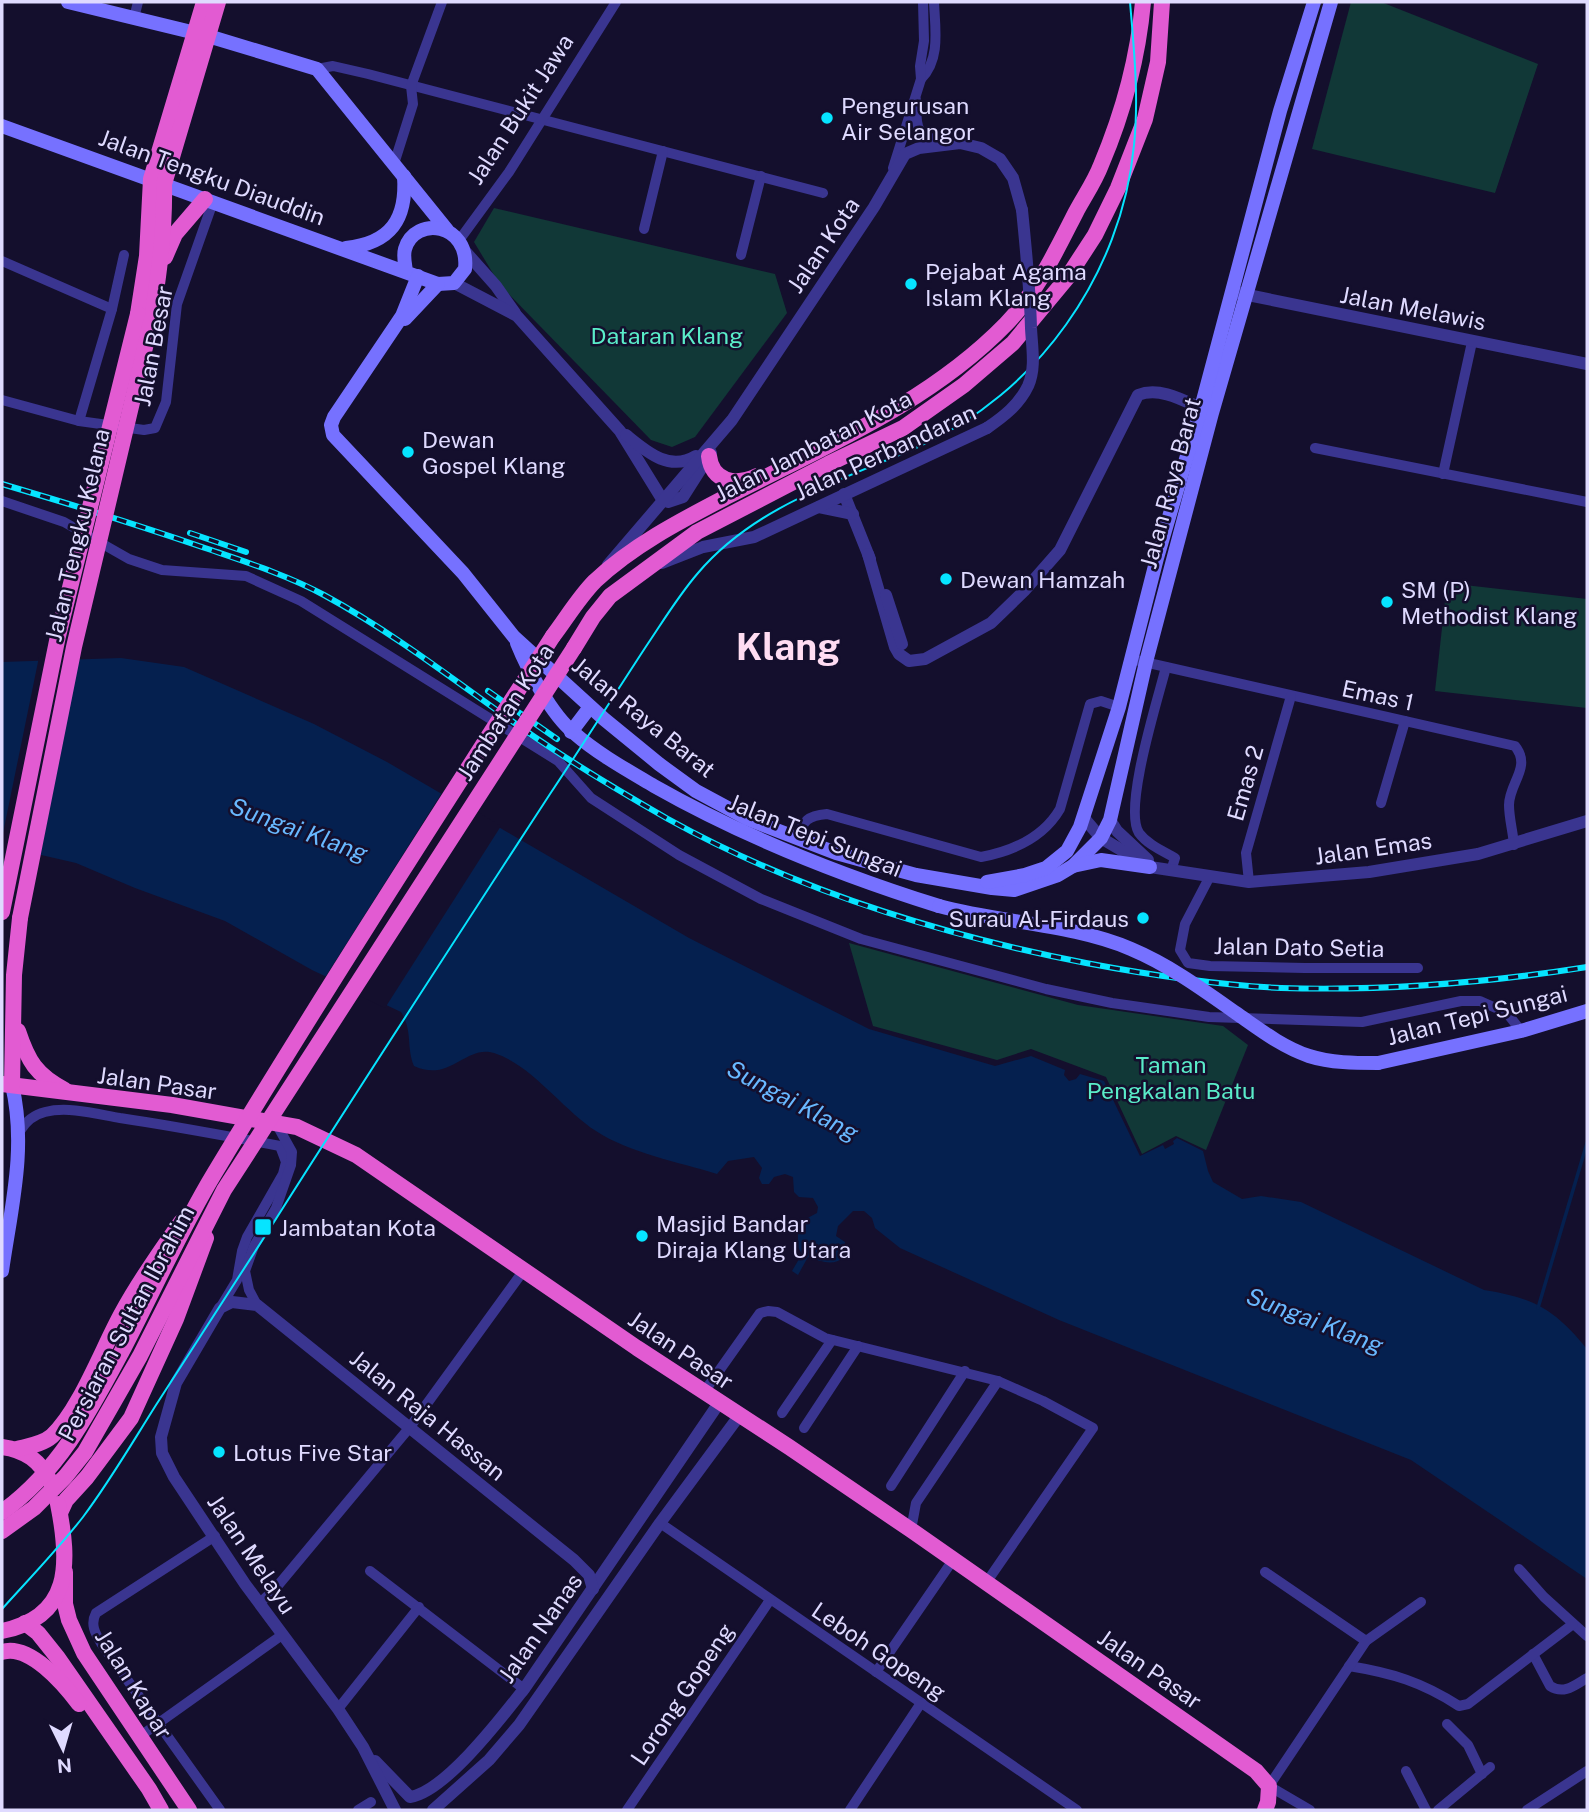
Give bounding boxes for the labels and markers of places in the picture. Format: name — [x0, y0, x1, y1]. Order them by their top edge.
place label: Pengurusan Air Selangor — [841, 92, 975, 145]
marker: Pengurusan Air Selangor — [819, 110, 835, 126]
place label: Pejabat Agama Islam Klang — [925, 258, 1087, 311]
marker: Pejabat Agama Islam Klang — [903, 276, 919, 292]
place label: Dewan Gospel Klang — [422, 426, 566, 479]
marker: Dewan Gospel Klang — [400, 444, 416, 460]
place label: Dewan Hamzah — [960, 566, 1125, 593]
marker: Dewan Hamzah — [938, 571, 954, 587]
place label: SM (P) Methodist Klang — [1401, 576, 1577, 629]
marker: SM (P) Methodist Klang — [1379, 594, 1395, 610]
place label: Surau Al-Firdaus — [949, 905, 1129, 932]
marker: Surau Al-Firdaus — [1135, 910, 1151, 926]
place label: Masjid Bandar Diraja Klang Utara — [656, 1210, 851, 1263]
place label: Jambatan Kota — [279, 1214, 436, 1241]
marker: Jambatan Kota — [253, 1217, 273, 1237]
marker: Masjid Bandar Diraja Klang Utara — [634, 1228, 650, 1244]
place label: Lotus Five Star — [233, 1439, 392, 1466]
marker: Lotus Five Star — [211, 1444, 227, 1460]

